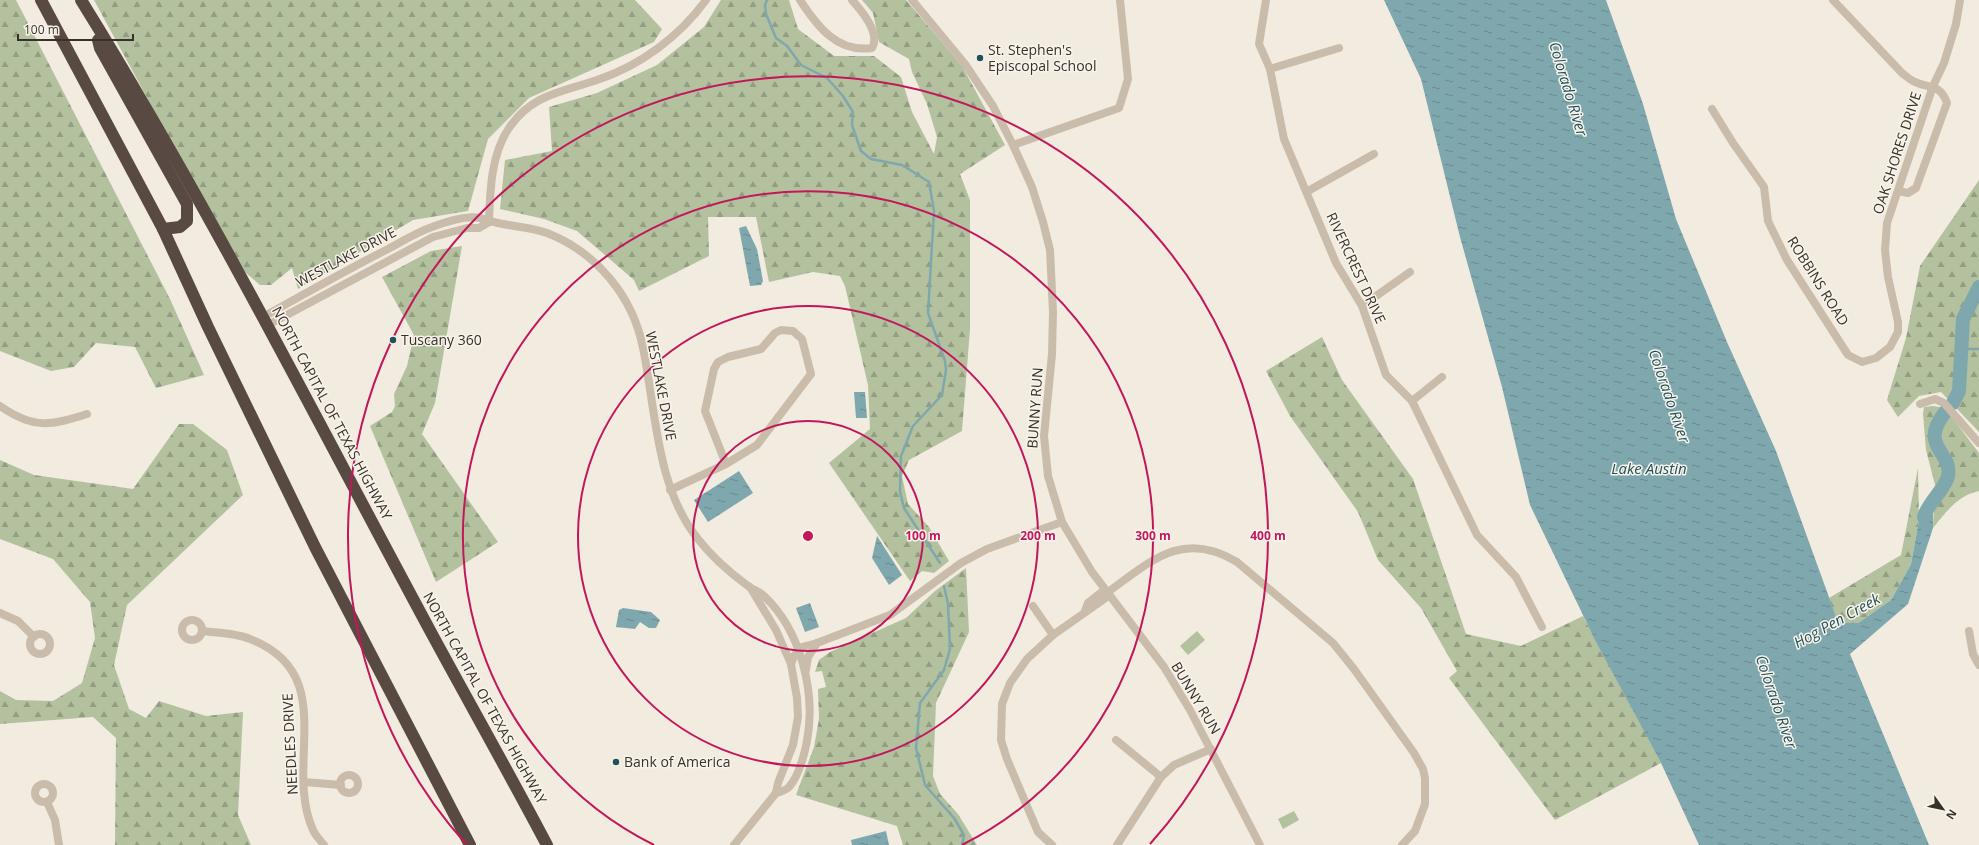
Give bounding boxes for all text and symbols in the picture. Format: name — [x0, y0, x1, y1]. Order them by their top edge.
scale bar — [18, 16, 133, 42]
text: 100 m — [24, 21, 59, 38]
water label: Colorado River — [1545, 39, 1593, 139]
place label: St. Stephen's Episcopal School — [988, 40, 1097, 75]
marker: St. Stephen's Episcopal School — [975, 53, 985, 63]
street label: OAK SHORES DRIVE — [1868, 89, 1925, 216]
street label: RIVERCREST DRIVE — [1322, 209, 1391, 326]
street label: WESTLAKE DRIVE — [292, 222, 399, 291]
street label: ROBBINS ROAD — [1783, 232, 1853, 329]
street label: NORTH CAPITAL OF TEXAS HIGHWAY — [268, 303, 397, 523]
place label: Tuscany 360 — [401, 330, 482, 349]
street label: WESTLAKE DRIVE — [642, 330, 681, 442]
marker: Tuscany 360 — [388, 335, 398, 345]
water label: Colorado River — [1645, 346, 1696, 446]
street label: BUNNY RUN — [1022, 367, 1047, 449]
water label: Lake Austin — [1611, 458, 1687, 478]
text: 100 m — [905, 527, 941, 544]
text: 200 m — [1020, 527, 1056, 544]
text: 300 m — [1135, 527, 1171, 544]
text: 400 m — [1250, 527, 1286, 544]
centre of rings — [801, 529, 815, 543]
water label: Hog Pen Creek — [1790, 588, 1884, 652]
street label: NORTH CAPITAL OF TEXAS HIGHWAY — [419, 589, 552, 807]
water label: Colorado River — [1752, 652, 1803, 752]
street label: BUNNY RUN — [1167, 658, 1225, 737]
street label: NEEDLES DRIVE — [277, 693, 302, 795]
place label: Bank of America — [624, 752, 731, 771]
marker: Bank of America — [611, 757, 621, 767]
north arrow — [1923, 789, 1963, 829]
text: N — [1943, 807, 1961, 823]

